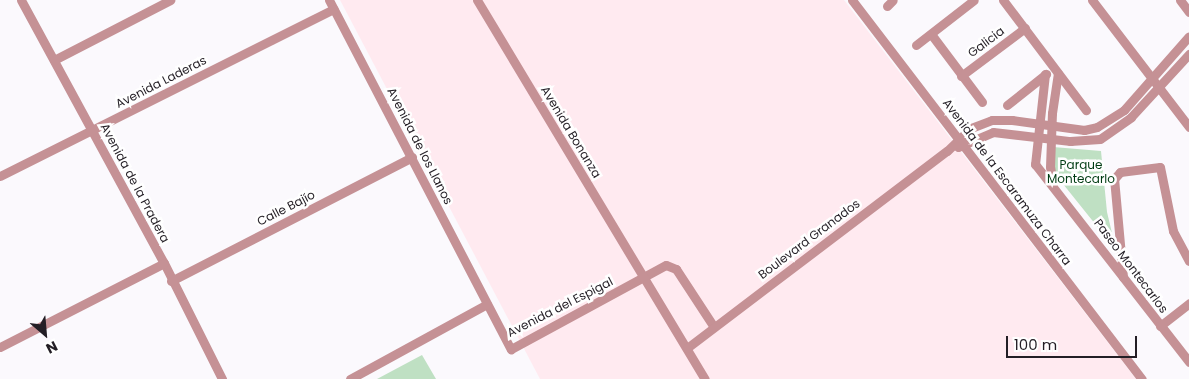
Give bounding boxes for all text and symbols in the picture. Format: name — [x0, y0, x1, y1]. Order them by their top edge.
street label: Galicia — [965, 24, 1007, 60]
street label: Avenida Laderas — [113, 53, 209, 111]
street label: Avenida Bonanza — [538, 84, 604, 180]
street label: Avenida de los Llanos — [384, 85, 456, 207]
street label: Avenida de la Escaramuza Charra — [940, 96, 1074, 268]
street label: Avenida de la Pradera — [97, 121, 173, 245]
park label: Parque Montecarlo — [1047, 158, 1115, 186]
street label: Calle Bajío — [255, 187, 317, 229]
street label: Boulevard Granados — [755, 196, 863, 282]
street label: Paseo Montecarlos — [1091, 216, 1171, 316]
street label: Avenida del Espigal — [505, 274, 615, 340]
north arrow — [20, 309, 70, 359]
scale bar — [1009, 326, 1140, 358]
text: 100 m — [1014, 334, 1057, 355]
text: N — [43, 336, 61, 359]

